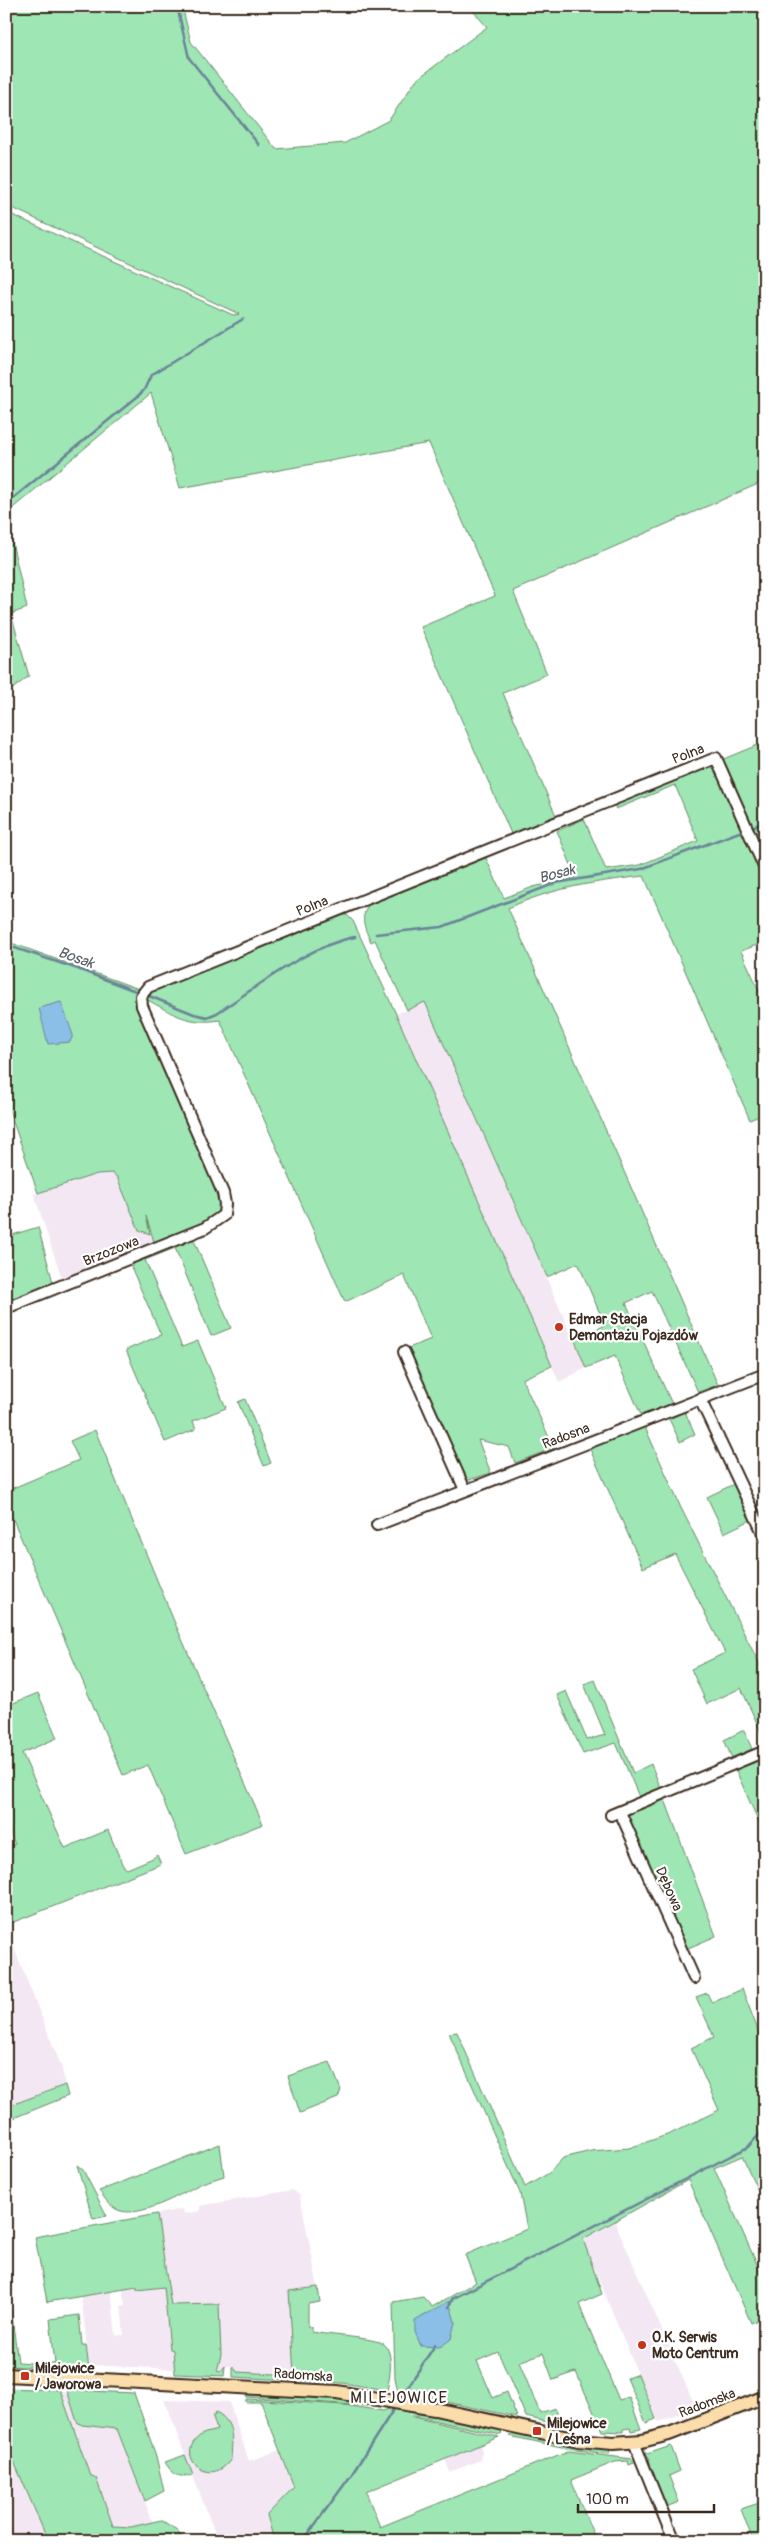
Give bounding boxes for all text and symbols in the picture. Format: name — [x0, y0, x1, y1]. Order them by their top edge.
street label: Polna — [670, 740, 706, 768]
water label: Bosak — [537, 860, 579, 888]
street label: Polna — [294, 892, 330, 920]
water label: Bosak — [56, 943, 98, 974]
street label: Brzozowa — [81, 1232, 141, 1270]
place label: Edmar Stacja Demontażu Pojazdów — [569, 1311, 698, 1344]
marker: Edmar Stacja Demontażu Pojazdów — [553, 1321, 565, 1333]
street label: Radosna — [540, 1419, 592, 1453]
street label: Dębowa — [652, 1864, 686, 1914]
place label: O.K. Serwis Moto Centrum — [652, 2329, 739, 2362]
marker: O.K. Serwis Moto Centrum — [636, 2339, 648, 2351]
place label: Milejowice / Jaworowa — [35, 2360, 102, 2393]
street label: Radomska — [273, 2364, 333, 2386]
marker: Milejowice / Jaworowa — [19, 2370, 31, 2382]
street label: Radomska — [676, 2384, 738, 2422]
district label: MILEJOWICE — [350, 2388, 448, 2408]
place label: Milejowice / Leśna — [547, 2415, 607, 2448]
marker: Milejowice / Leśna — [531, 2425, 543, 2437]
scale bar — [578, 2482, 715, 2514]
text: 100 m — [586, 2490, 629, 2509]

